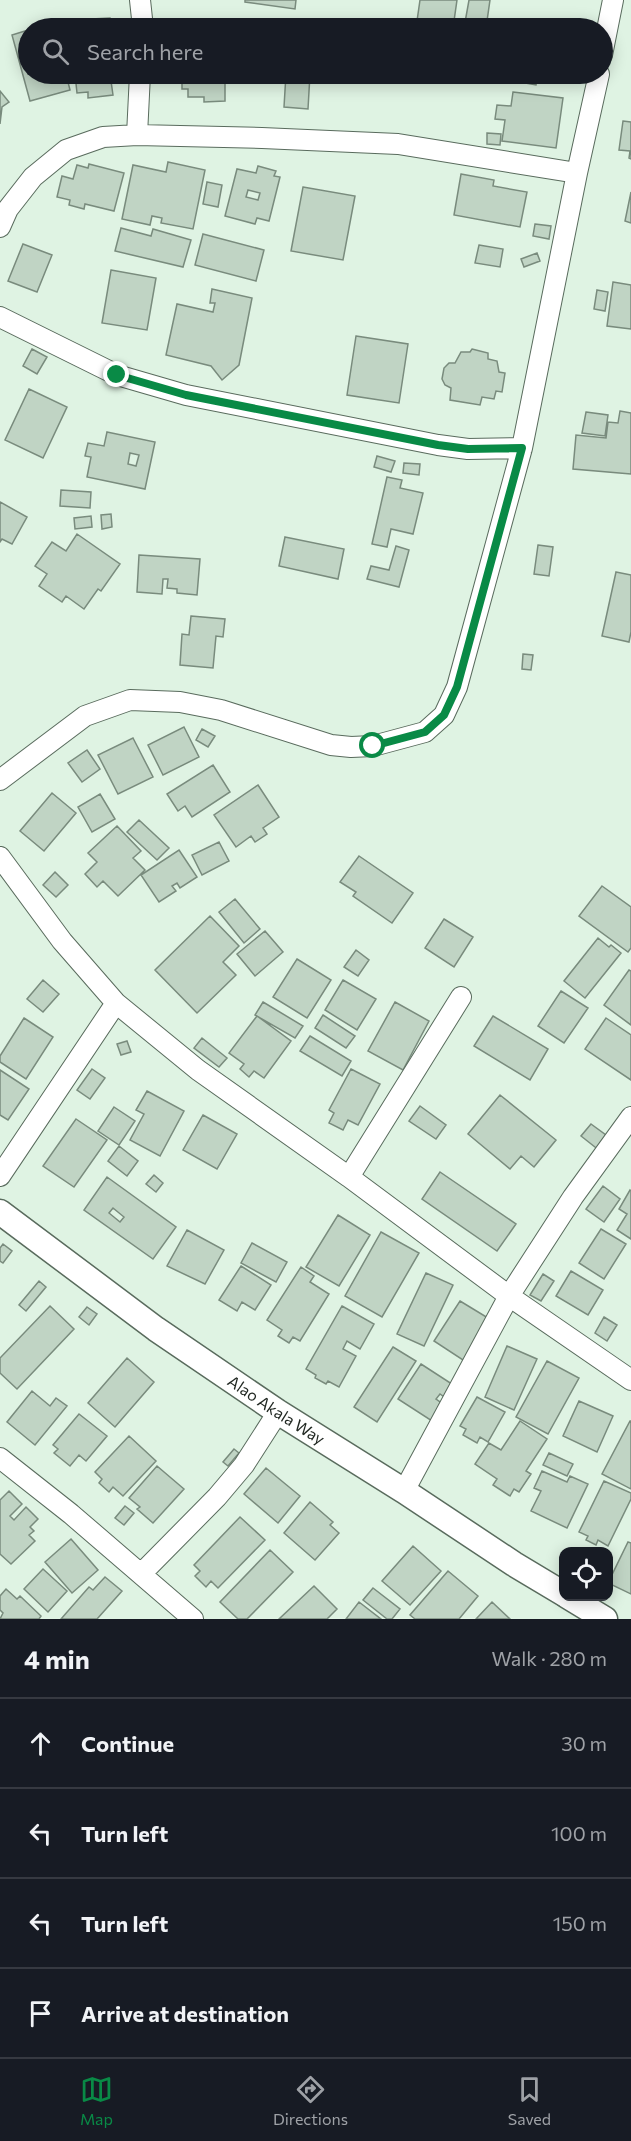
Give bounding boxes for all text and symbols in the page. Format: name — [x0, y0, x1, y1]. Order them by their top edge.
search box — [18, 18, 613, 84]
icon: search — [39, 35, 72, 68]
text: Search here — [87, 38, 203, 65]
route end — [103, 361, 129, 387]
route start — [359, 732, 385, 758]
street label: Alao Akala Way — [225, 1371, 328, 1448]
map controls — [559, 1547, 613, 1601]
button: locate — [559, 1547, 613, 1601]
text: 4 min — [24, 1643, 90, 1674]
text: Walk · 280 m — [491, 1646, 607, 1670]
icon: ahead — [24, 1727, 57, 1760]
text: Continue — [81, 1730, 174, 1757]
text: 30 m — [561, 1731, 607, 1755]
icon: left — [24, 1817, 57, 1850]
text: Turn left — [81, 1820, 168, 1847]
text: 100 m — [551, 1821, 607, 1845]
icon: left — [24, 1907, 57, 1940]
text: Turn left — [81, 1910, 168, 1937]
text: 150 m — [553, 1911, 607, 1935]
icon: arrive — [24, 1997, 57, 2030]
text: Arrive at destination — [81, 2000, 289, 2027]
tab: Map — [80, 2073, 113, 2128]
tab: Directions — [273, 2073, 348, 2128]
tab: Saved — [508, 2073, 551, 2128]

